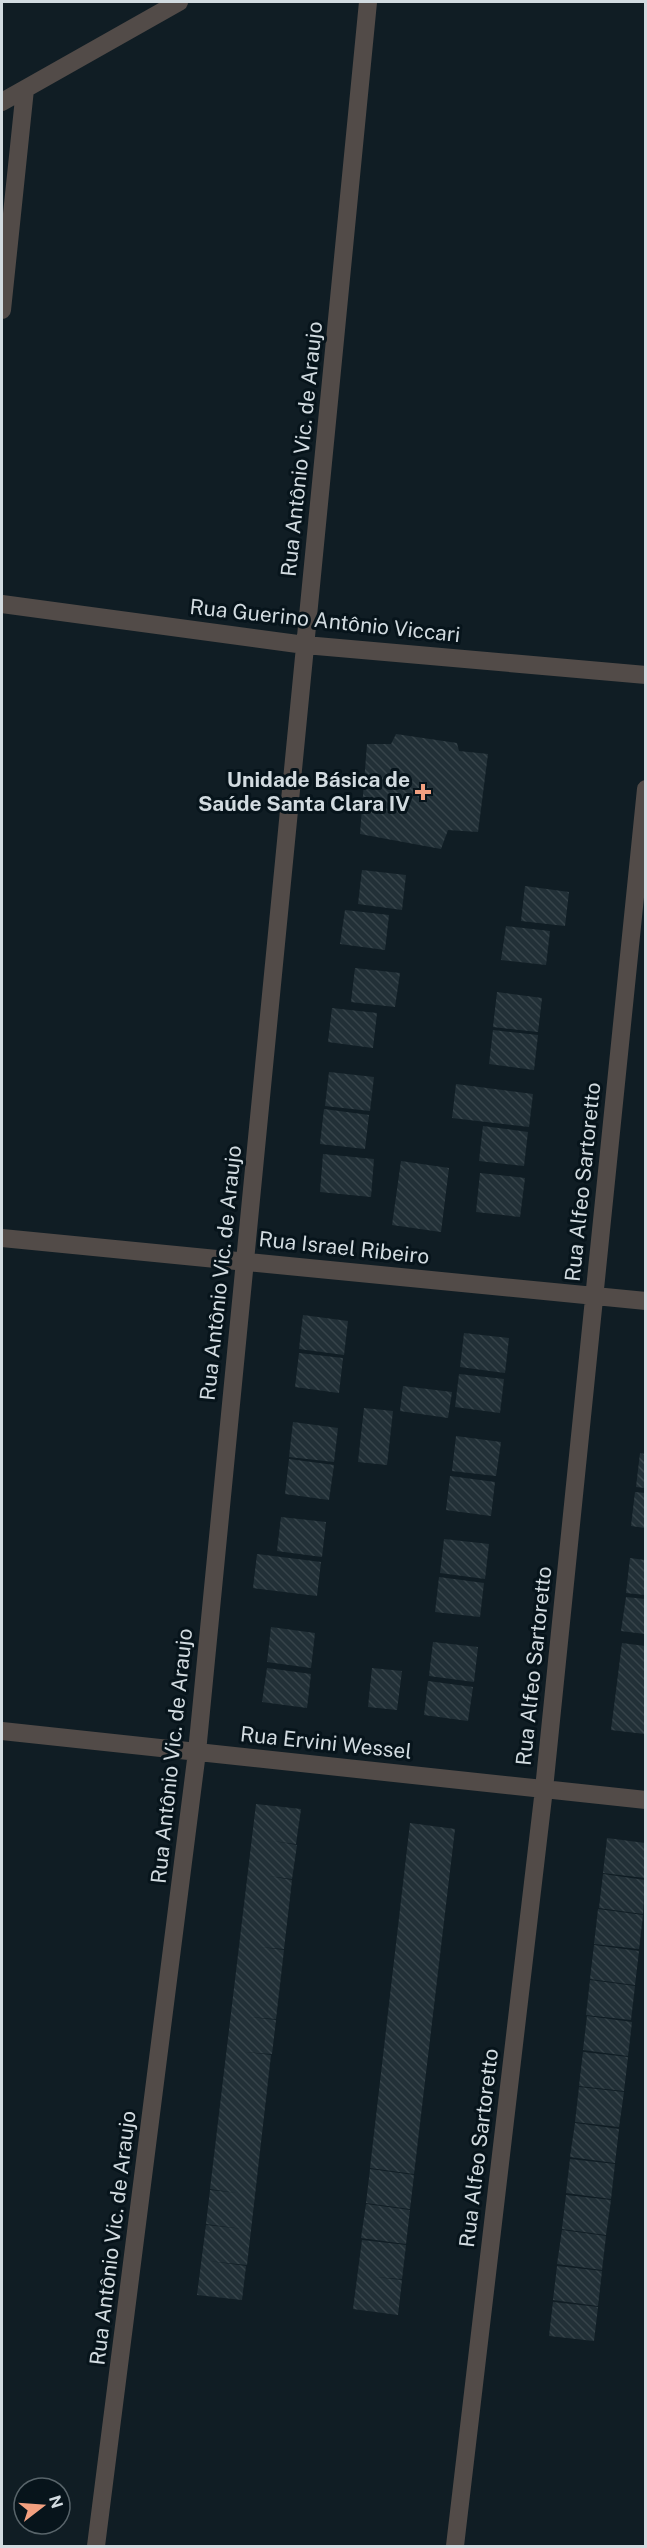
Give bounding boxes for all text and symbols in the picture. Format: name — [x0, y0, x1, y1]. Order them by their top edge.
street label: Rua Antônio Vic. de Araujo — [276, 320, 327, 578]
street label: Rua Guerino Antônio Viccari — [189, 594, 462, 647]
place label: Unidade Básica de Saúde Santa Clara IV — [198, 767, 410, 816]
marker: Unidade Básica de Saúde Santa Clara IV — [414, 783, 432, 801]
street label: Rua Alfeo Sartoretto — [560, 1081, 605, 1283]
street label: Rua Antônio Vic. de Araujo — [195, 1144, 246, 1402]
street label: Rua Israel Ribeiro — [258, 1226, 431, 1269]
street label: Rua Alfeo Sartoretto — [511, 1565, 556, 1767]
street label: Rua Antônio Vic. de Araujo — [146, 1627, 197, 1885]
street label: Rua Ervini Wessel — [239, 1721, 413, 1764]
street label: Rua Alfeo Sartoretto — [454, 2047, 503, 2249]
street label: Rua Antônio Vic. de Araujo — [84, 2109, 141, 2367]
north arrow — [12, 2476, 72, 2536]
text: N — [45, 2493, 67, 2511]

